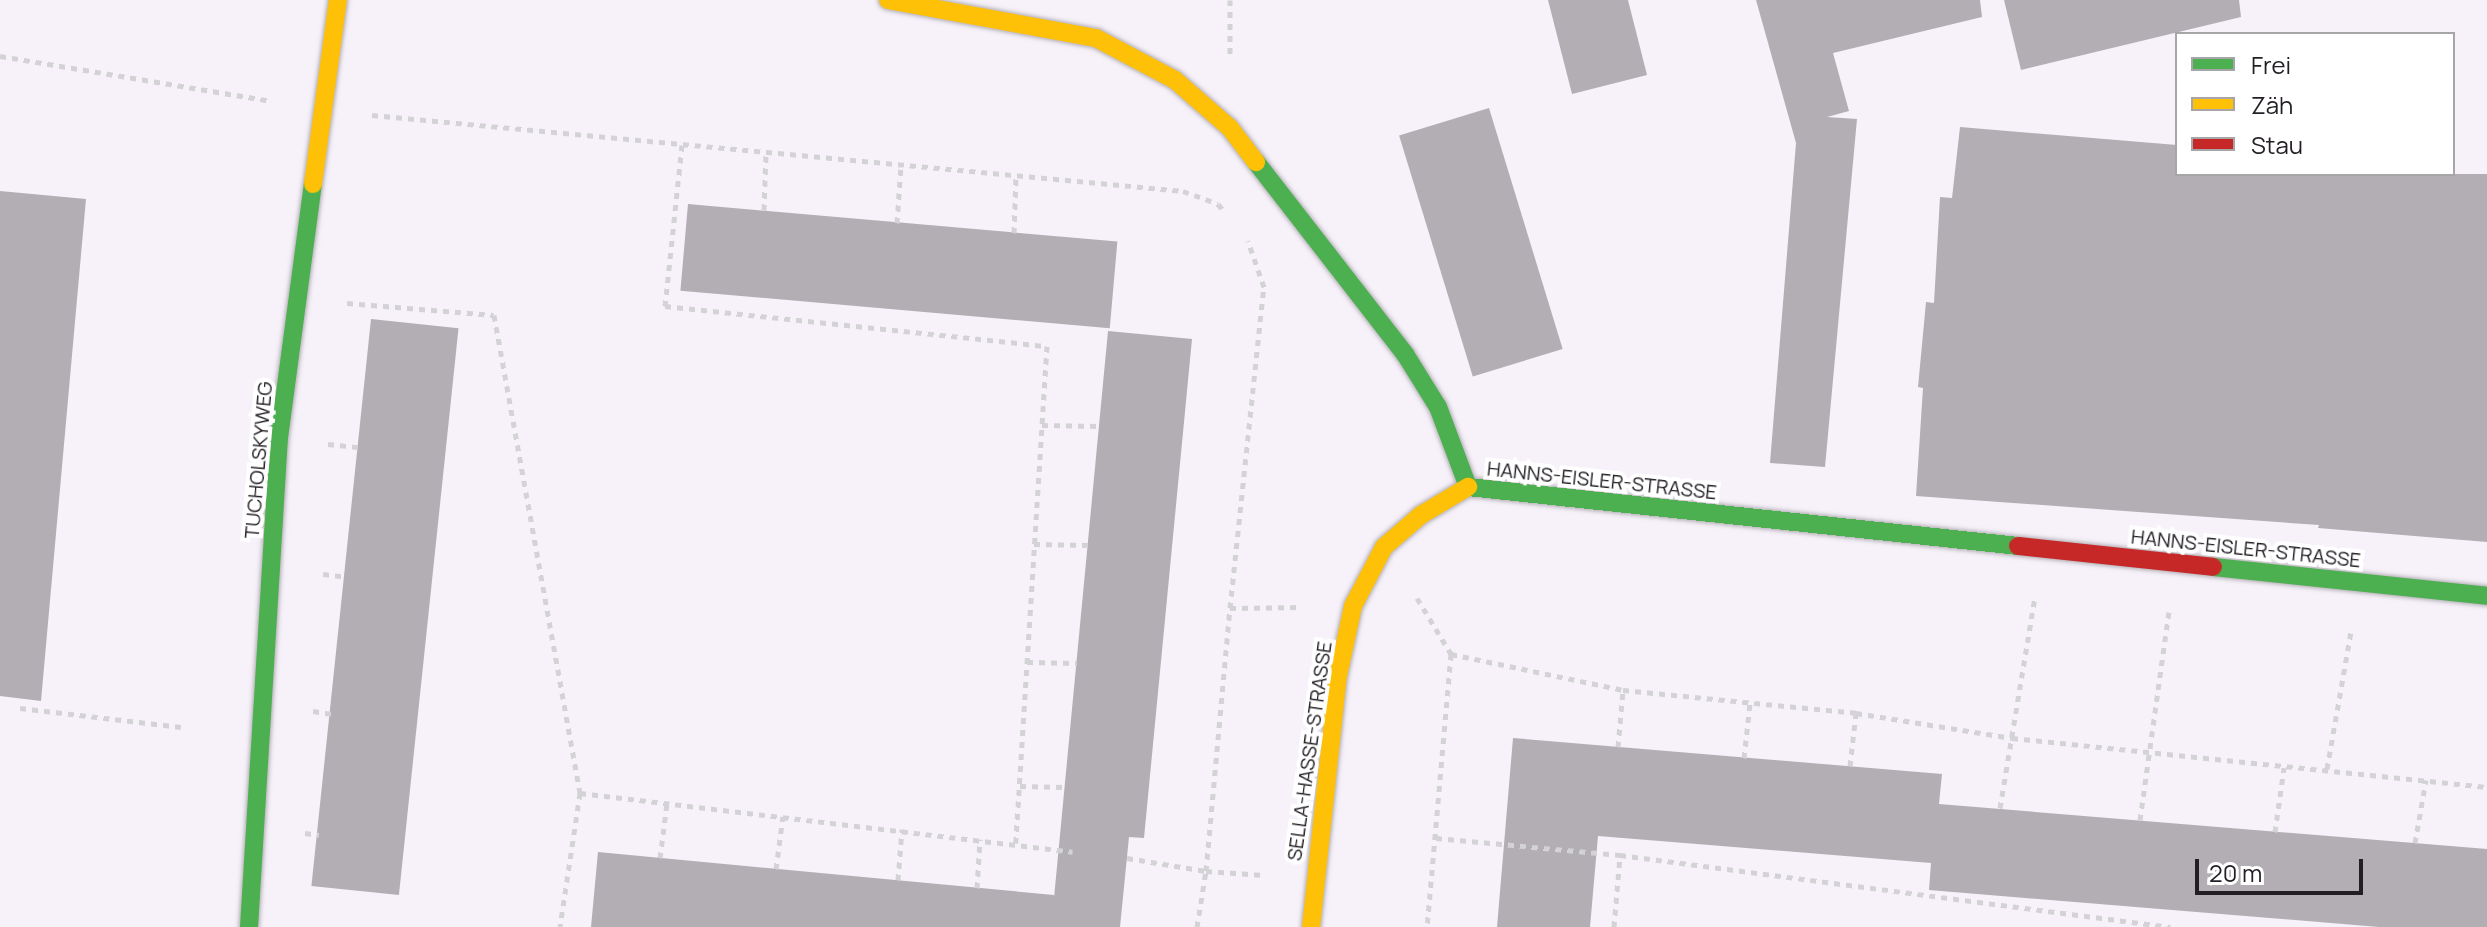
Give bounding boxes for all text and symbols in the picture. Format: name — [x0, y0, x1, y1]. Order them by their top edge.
legend — [2175, 32, 2455, 176]
text: Frei — [2251, 48, 2291, 81]
text: Zäh — [2251, 88, 2293, 121]
text: Stau — [2251, 128, 2303, 161]
street label: TUCHOLSKYWEG — [239, 380, 277, 540]
street label: HANNS-EISLER-STRASSE — [1486, 456, 1718, 504]
street label: HANNS-EISLER-STRASSE — [2130, 524, 2362, 572]
street label: SELLA-HASSE-STRASSE — [1282, 640, 1336, 862]
scale bar — [2199, 843, 2367, 893]
text: 20 m — [2209, 856, 2262, 889]

